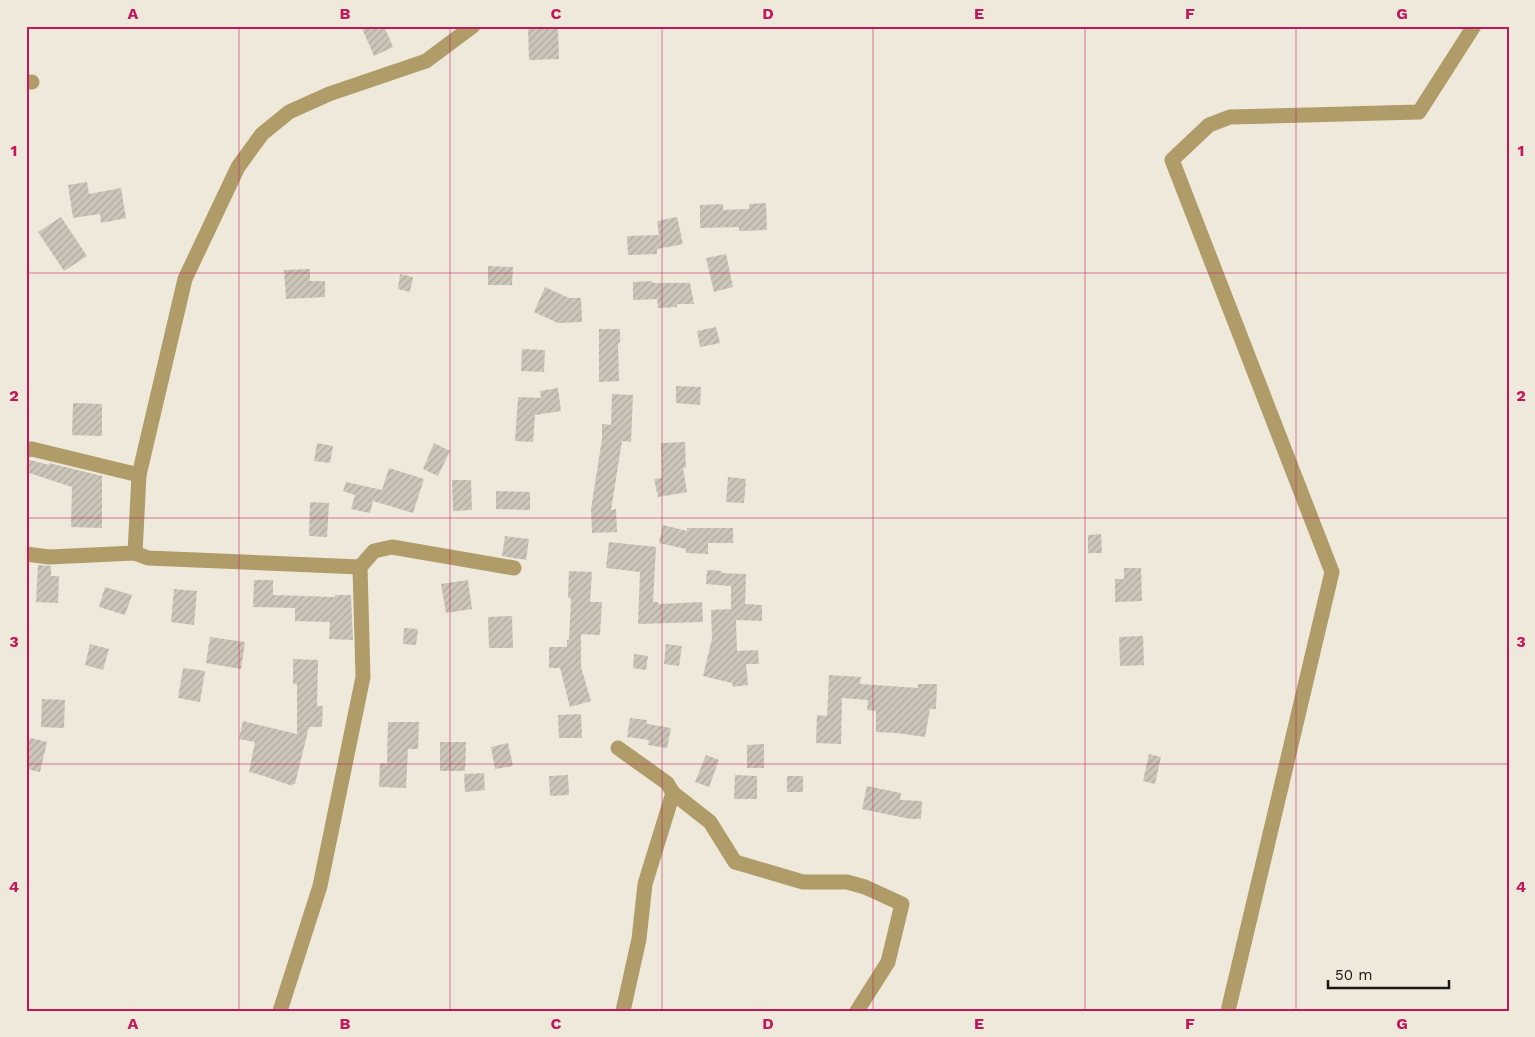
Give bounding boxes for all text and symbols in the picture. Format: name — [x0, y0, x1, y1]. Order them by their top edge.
text: A — [128, 4, 139, 23]
text: B — [340, 4, 351, 23]
text: C — [551, 4, 562, 23]
text: D — [762, 4, 774, 23]
text: E — [974, 4, 984, 23]
text: F — [1185, 4, 1195, 23]
text: G — [1396, 4, 1408, 23]
text: 1 — [11, 141, 17, 160]
text: 1 — [1518, 141, 1524, 160]
text: 2 — [9, 386, 19, 405]
text: 2 — [1516, 386, 1526, 405]
text: 3 — [9, 632, 19, 651]
text: 3 — [1516, 632, 1526, 651]
text: 4 — [9, 877, 19, 896]
text: 4 — [1516, 877, 1526, 896]
scale bar — [1328, 957, 1449, 989]
text: 50 m — [1335, 966, 1372, 984]
text: A — [128, 1014, 139, 1033]
text: B — [340, 1014, 351, 1033]
text: C — [551, 1014, 562, 1033]
text: D — [762, 1014, 774, 1033]
text: E — [974, 1014, 984, 1033]
text: F — [1185, 1014, 1195, 1033]
text: G — [1396, 1014, 1408, 1033]

